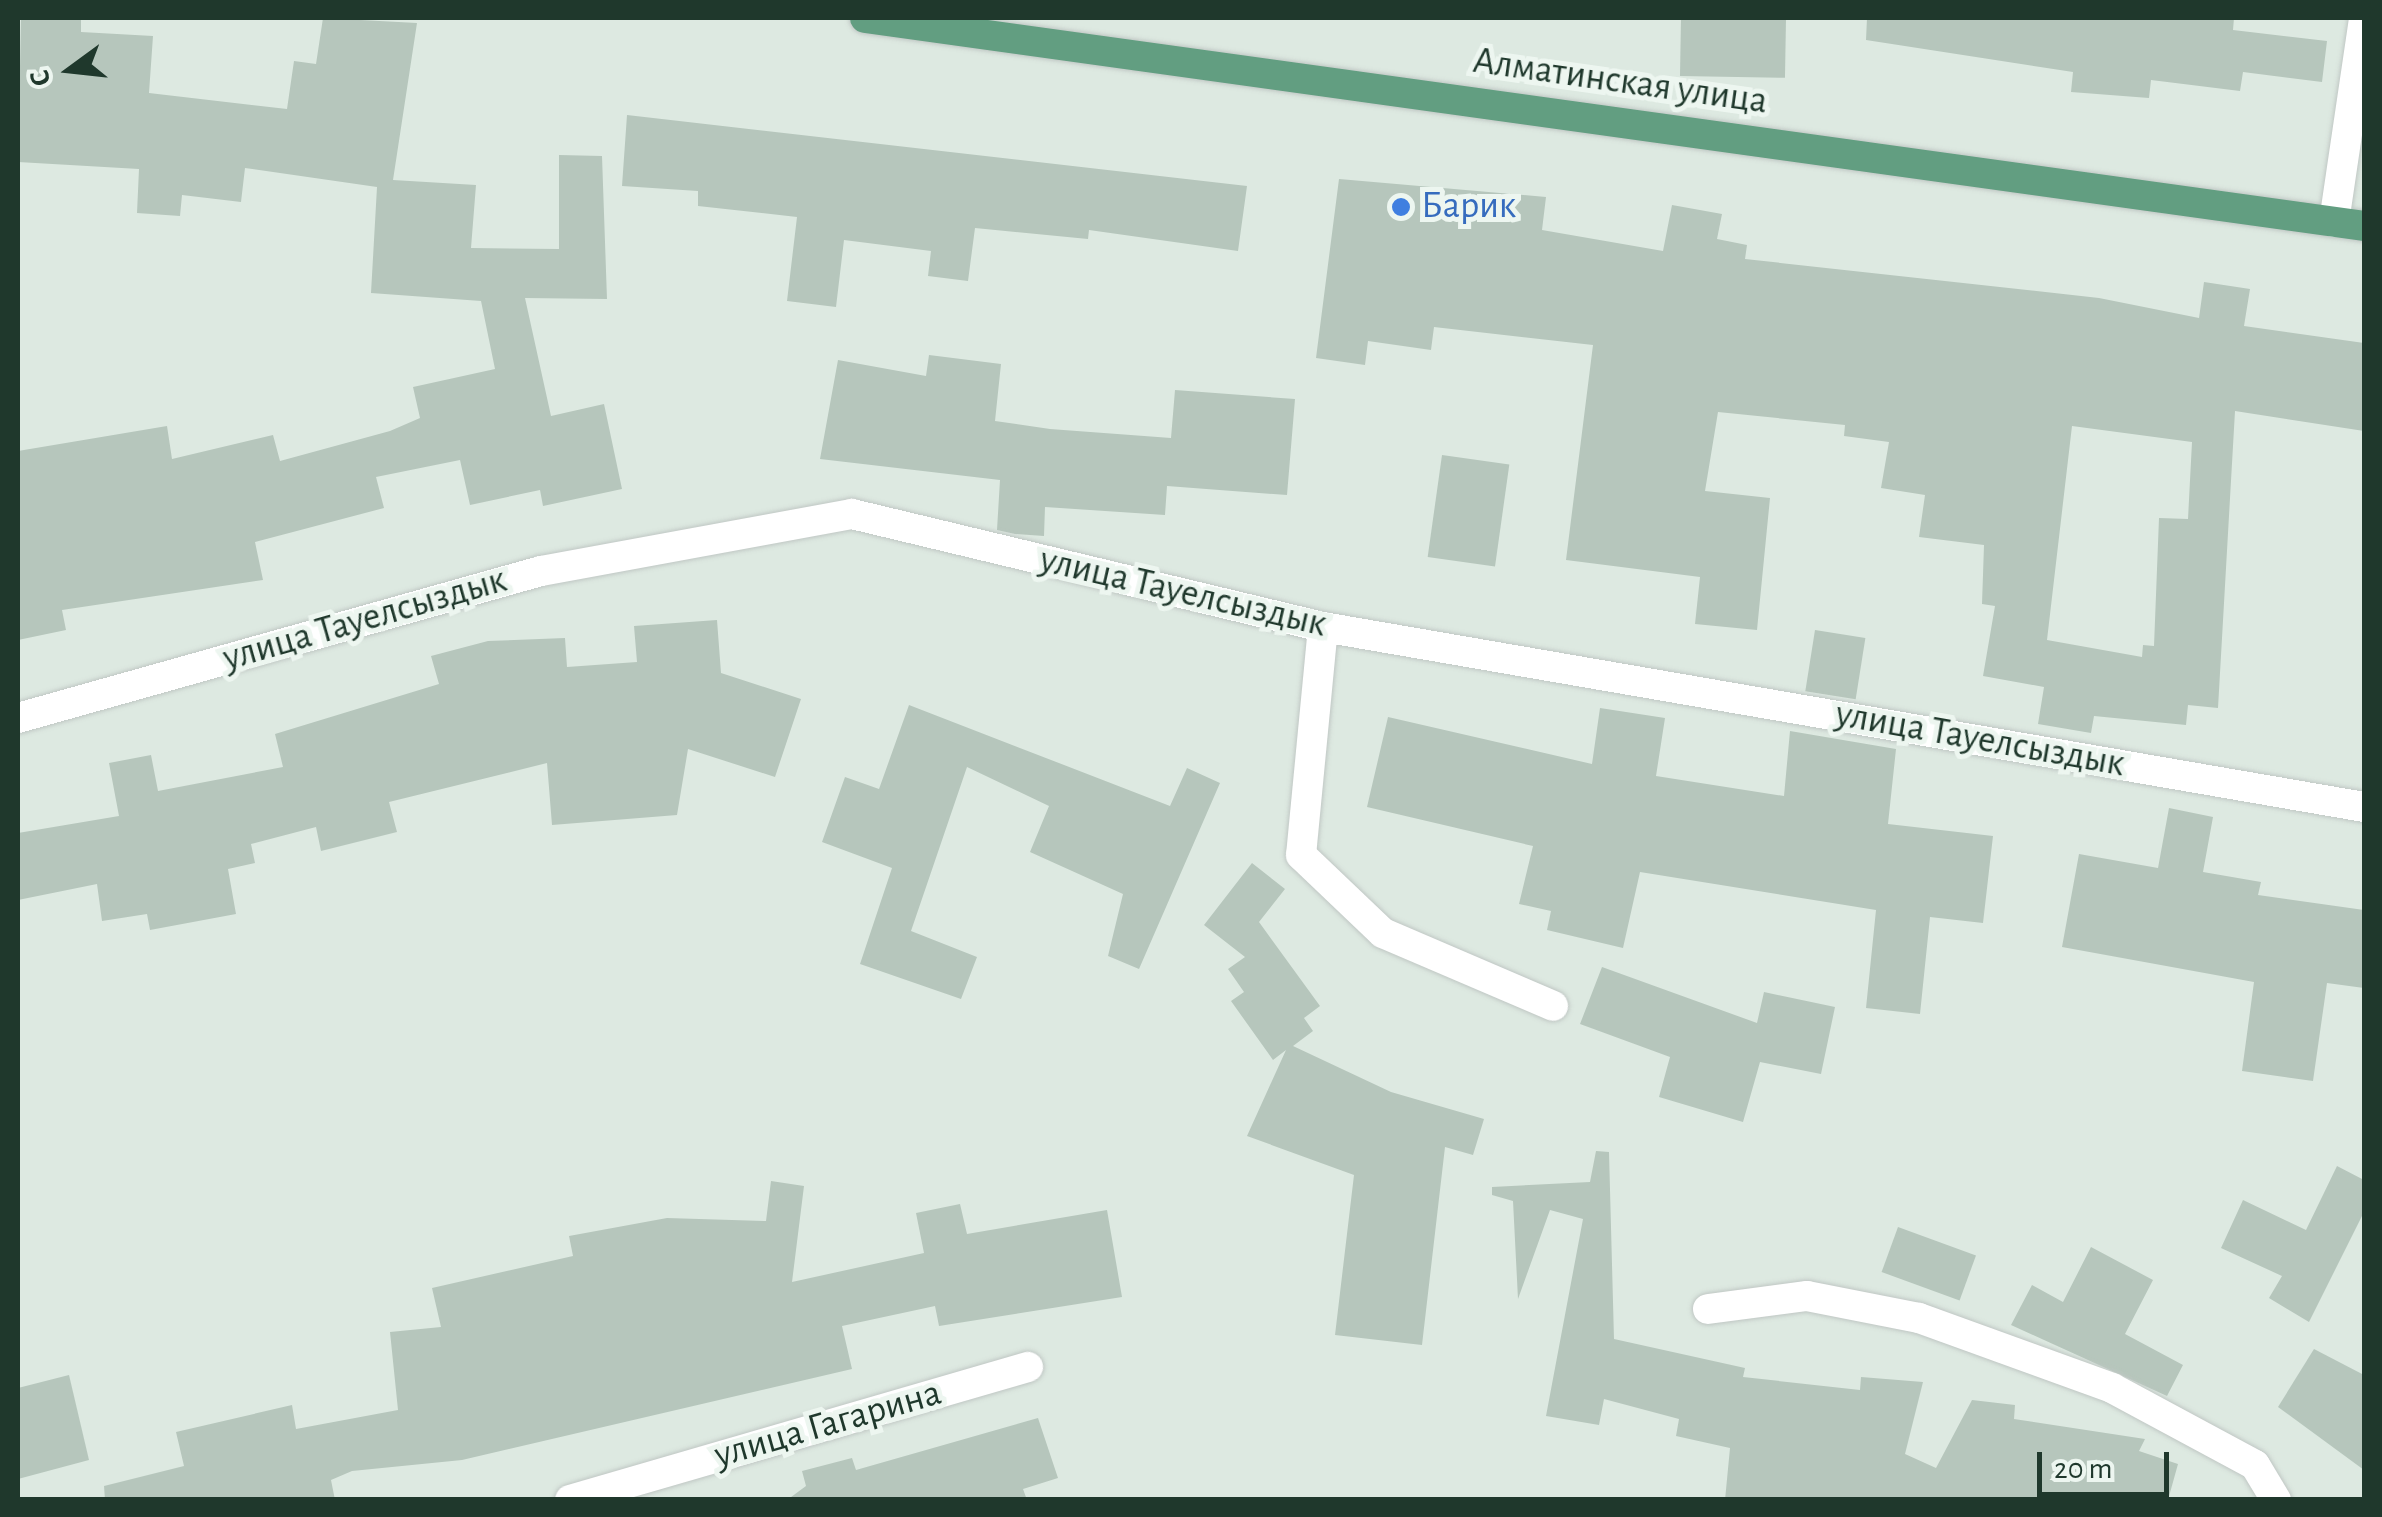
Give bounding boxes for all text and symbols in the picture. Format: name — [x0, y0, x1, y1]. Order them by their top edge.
north arrow — [20, 20, 120, 120]
street label: Алматинская улица — [1470, 39, 1770, 125]
text: С — [25, 67, 57, 89]
place label: Барик — [1421, 184, 1516, 230]
marker: Барик — [1390, 196, 1412, 218]
street label: улица Тауелсыздык — [1035, 538, 1331, 648]
street label: улица Тауелсыздык — [218, 558, 512, 682]
street label: улица Тауелсыздык — [1832, 692, 2128, 788]
street label: улица Гагарина — [709, 1371, 947, 1479]
scale bar — [2042, 1432, 2174, 1494]
text: 20 m — [2054, 1454, 2112, 1484]

